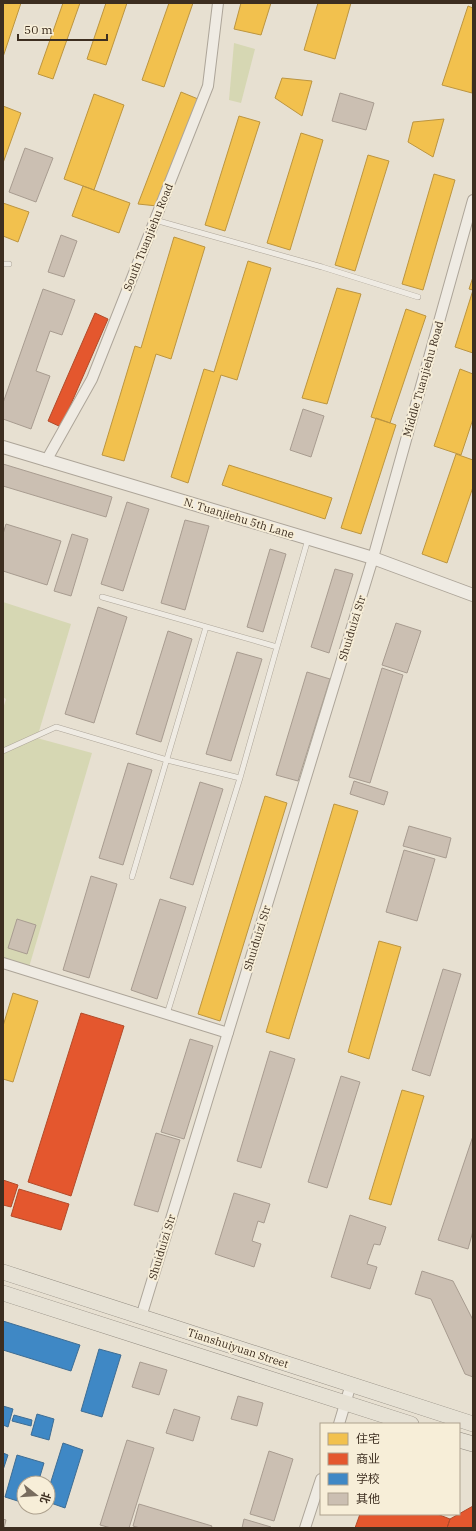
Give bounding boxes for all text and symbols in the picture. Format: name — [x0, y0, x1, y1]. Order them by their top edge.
scale bar — [18, 16, 107, 42]
text: 50 m — [24, 22, 53, 37]
street label: South Tuanjiehu Road — [120, 181, 176, 293]
street label: Middle Tuanjiehu Road — [400, 319, 446, 439]
street label: N. Tuanjiehu 5th Lane — [182, 495, 296, 541]
street label: Shuiduizi Str — [335, 594, 369, 662]
street label: Shuiduizi Str — [240, 904, 274, 972]
street label: Shuiduizi Str — [145, 1213, 179, 1281]
street label: Tianshuiyuan Street — [186, 1325, 290, 1371]
legend — [320, 1423, 460, 1515]
text: 住宅 — [356, 1431, 380, 1446]
text: 商业 — [356, 1451, 380, 1466]
text: 学校 — [356, 1471, 380, 1486]
north arrow — [16, 1475, 56, 1515]
text: 北 — [37, 1491, 54, 1505]
text: 其他 — [356, 1491, 380, 1506]

